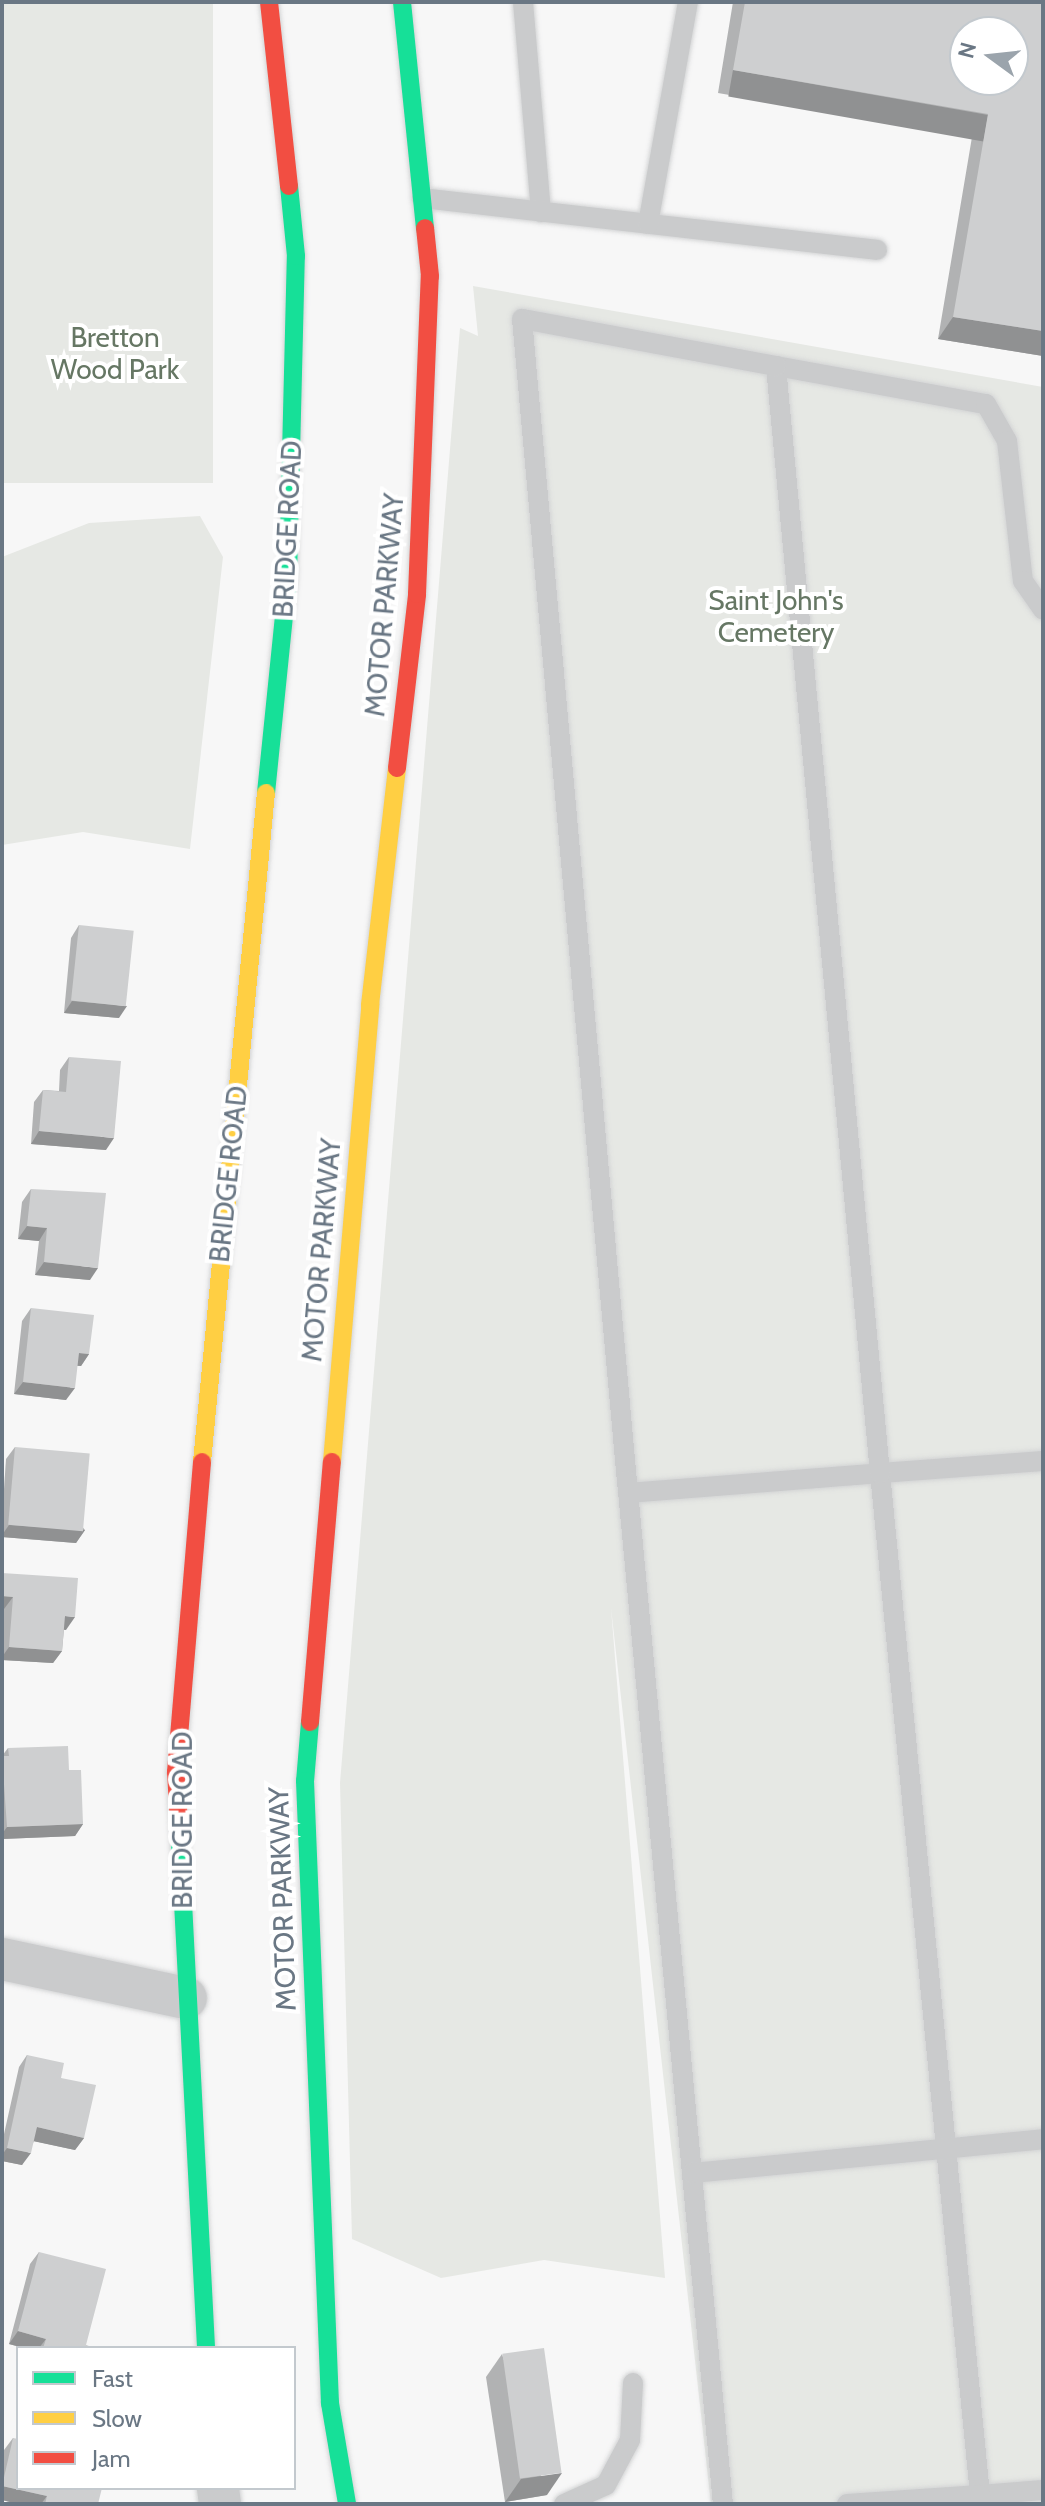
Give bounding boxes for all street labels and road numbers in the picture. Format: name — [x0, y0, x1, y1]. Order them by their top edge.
street label: BRIDGE ROAD — [266, 440, 308, 618]
street label: MOTOR PARKWAY — [357, 492, 411, 718]
street label: BRIDGE ROAD — [202, 1084, 254, 1264]
street label: MOTOR PARKWAY — [294, 1137, 348, 1363]
street label: BRIDGE ROAD — [165, 1731, 199, 1909]
street label: MOTOR PARKWAY — [261, 1786, 303, 2012]

